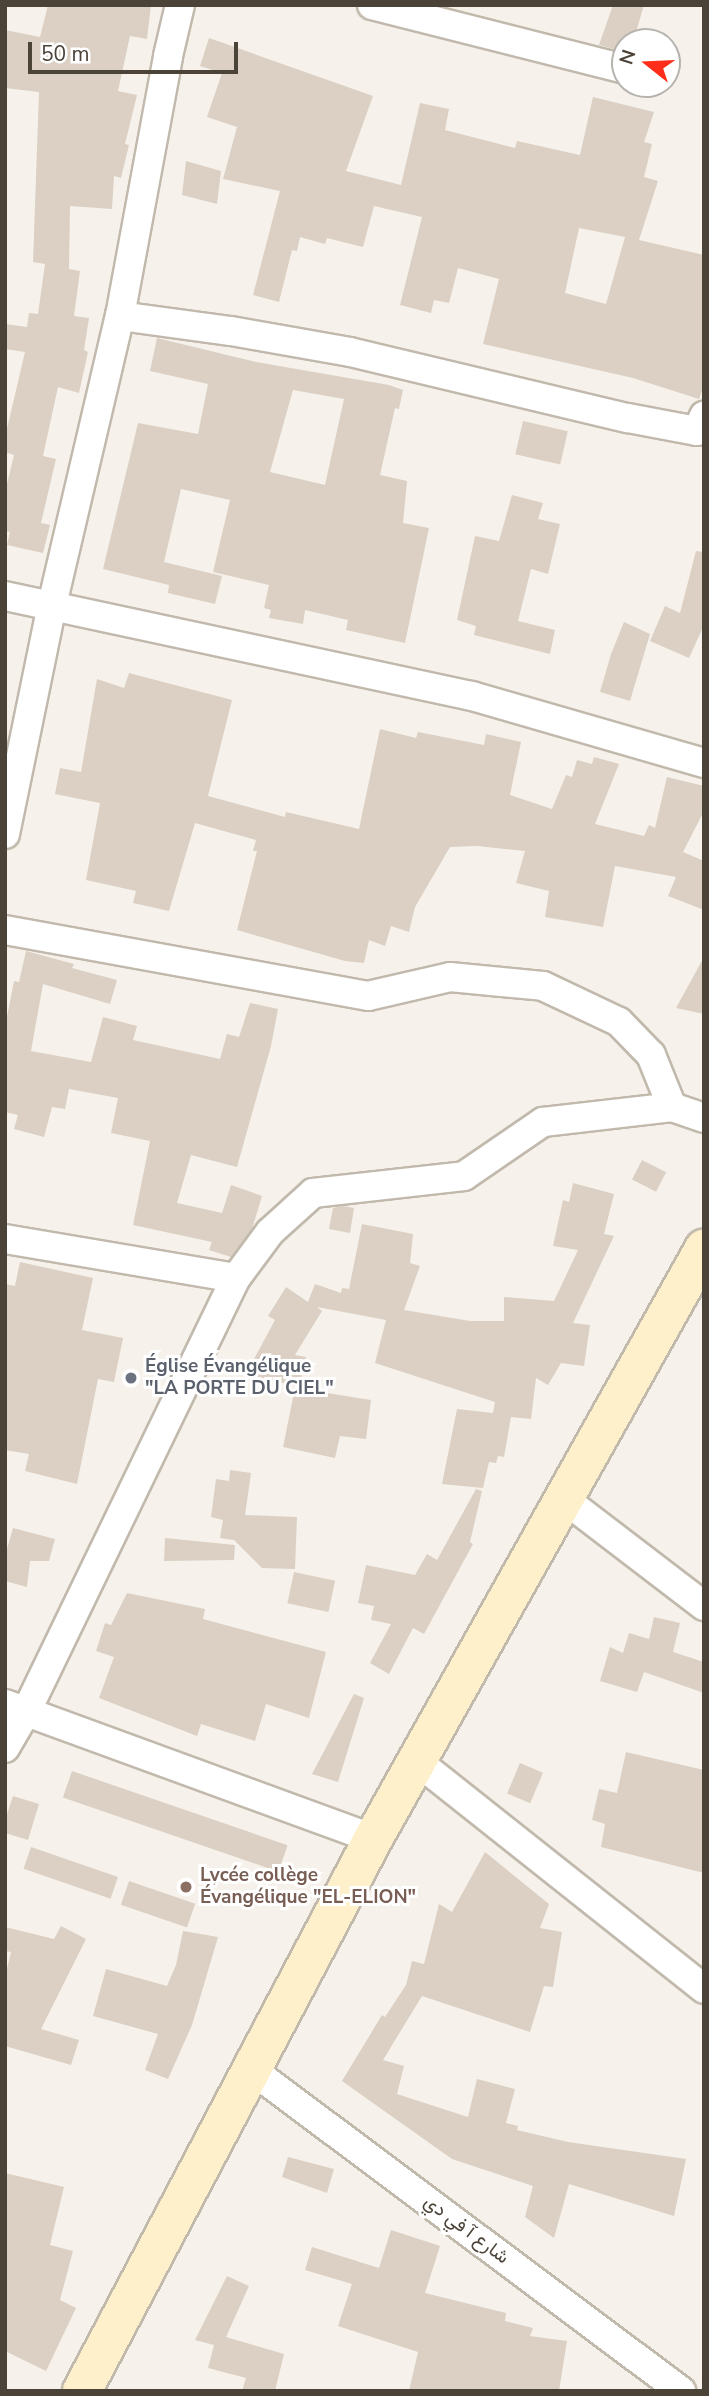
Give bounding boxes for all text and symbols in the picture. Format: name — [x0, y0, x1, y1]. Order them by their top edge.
scale bar — [32, 28, 242, 72]
north arrow — [611, 28, 681, 98]
text: 50 m — [41, 40, 90, 68]
text: N — [613, 46, 642, 68]
place label: Église Évangélique "LA PORTE DU CIEL" — [145, 1356, 334, 1400]
marker: Église Évangélique "LA PORTE DU CIEL" — [123, 1370, 139, 1386]
place label: Lycée collège Évangélique "EL-ELION" — [200, 1865, 416, 1909]
marker: Lycée collège Évangélique "EL-ELION" — [178, 1879, 194, 1895]
street label: شارع آ في دي — [419, 2191, 513, 2269]

